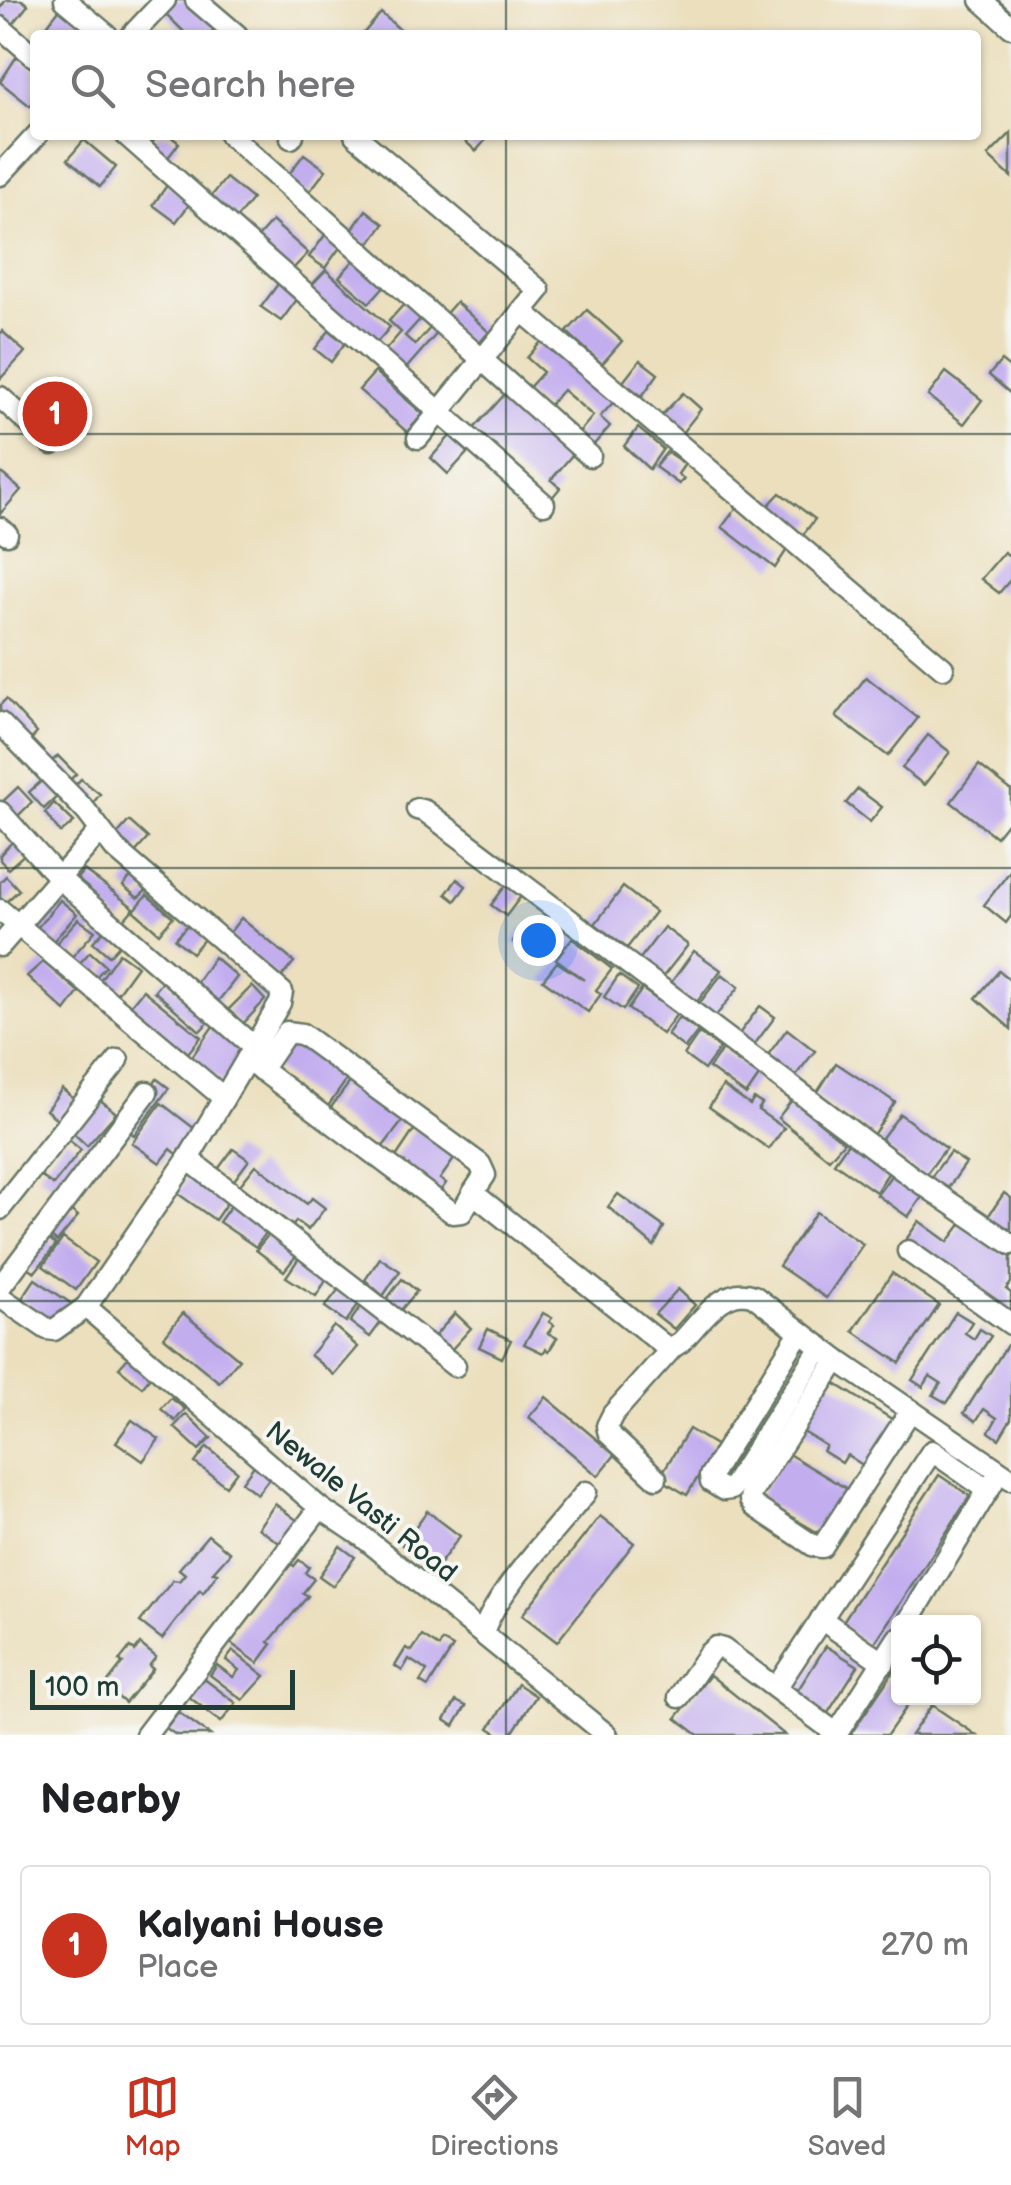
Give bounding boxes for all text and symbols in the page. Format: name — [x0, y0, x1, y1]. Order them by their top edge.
search box — [30, 30, 981, 140]
icon: search — [65, 58, 120, 113]
text: Search here — [145, 63, 356, 108]
pin: 1 — [22, 376, 88, 452]
your location — [513, 915, 564, 966]
street label: Newale Vasti Road — [259, 1415, 463, 1589]
map controls — [891, 1615, 981, 1705]
button: locate — [891, 1615, 981, 1705]
scale bar — [30, 1665, 295, 1710]
text: 100 m — [45, 1671, 119, 1704]
text: Nearby — [40, 1775, 180, 1826]
text: Kalyani House — [137, 1903, 384, 1948]
text: 1 — [68, 1926, 81, 1965]
text: 270 m — [880, 1926, 969, 1965]
text: Place — [137, 1948, 218, 1987]
tab: Map — [125, 2070, 181, 2163]
tab: Directions — [430, 2070, 559, 2163]
tab: Saved — [808, 2070, 886, 2163]

